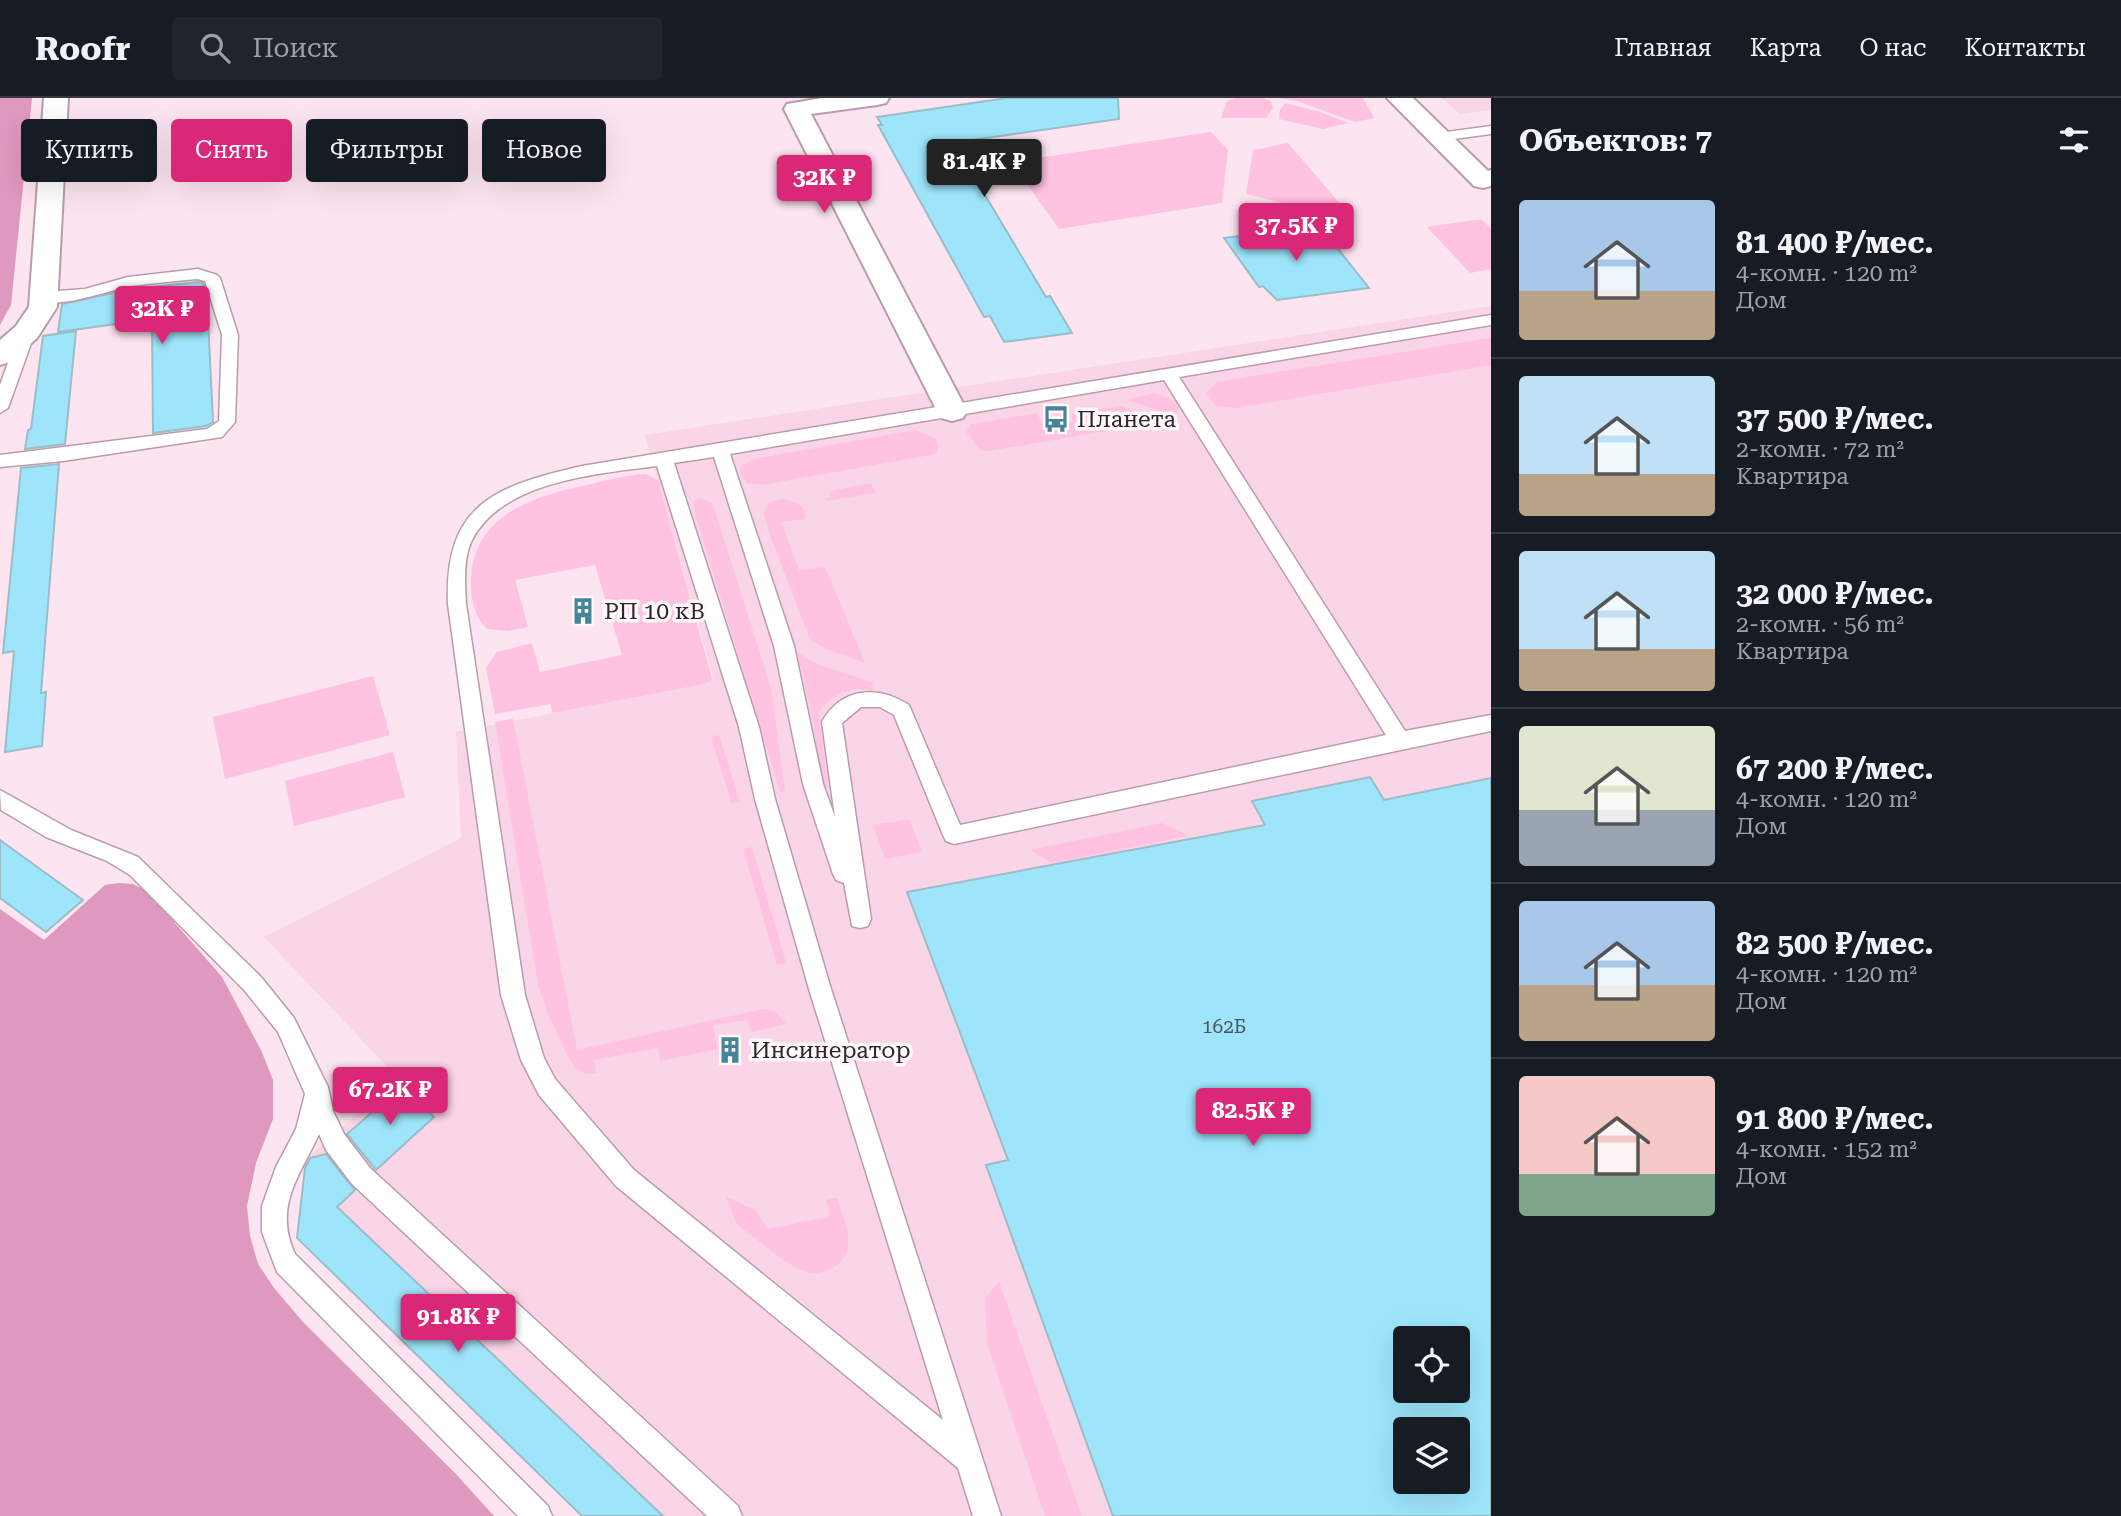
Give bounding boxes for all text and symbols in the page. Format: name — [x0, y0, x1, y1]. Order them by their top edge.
search box — [172, 17, 662, 80]
text: Roofr — [35, 29, 130, 68]
icon: search — [196, 29, 234, 67]
text: Поиск — [252, 33, 338, 63]
text: Главная — [1614, 34, 1712, 62]
text: Карта — [1750, 34, 1821, 62]
text: О нас — [1859, 34, 1926, 62]
text: Контакты — [1964, 34, 2086, 62]
chip: Купить — [21, 119, 157, 182]
chip: Снять — [171, 119, 292, 182]
chip: Фильтры — [306, 119, 468, 182]
chip: Новое — [482, 119, 606, 182]
icon: filters — [2055, 121, 2093, 159]
text: Объектов: 7 — [1519, 123, 1712, 158]
pin: 81.4K ₽ — [919, 140, 1049, 199]
text: 81.4K ₽ — [943, 148, 1025, 175]
pin: 32K ₽ — [775, 156, 873, 215]
text: 32K ₽ — [793, 164, 855, 191]
pin: 37.5K ₽ — [1231, 204, 1361, 263]
text: 37.5K ₽ — [1255, 212, 1337, 239]
text: 81 400 ₽/мес. — [1736, 225, 1934, 260]
icon: home — [1575, 228, 1659, 312]
text: 4-комн. · 120 m² — [1736, 260, 1917, 287]
pin: 32K ₽ — [113, 286, 211, 346]
text: Дом — [1736, 287, 1787, 314]
text: 32K ₽ — [131, 295, 193, 322]
text: 37 500 ₽/мес. — [1736, 401, 1934, 436]
bus stop icon: Планета — [1041, 404, 1071, 434]
icon: home — [1575, 404, 1659, 488]
place label: Планета — [1077, 406, 1176, 433]
text: 2-комн. · 72 m² — [1736, 436, 1904, 463]
text: Квартира — [1736, 463, 1849, 490]
text: 32 000 ₽/мес. — [1736, 576, 1934, 611]
icon: home — [1575, 579, 1659, 663]
building icon: РП 10 кВ — [568, 596, 598, 626]
place label: РП 10 кВ — [604, 598, 705, 625]
text: 2-комн. · 56 m² — [1736, 611, 1904, 638]
text: Квартира — [1736, 638, 1849, 665]
text: 67 200 ₽/мес. — [1736, 751, 1934, 786]
icon: home — [1575, 754, 1659, 838]
text: 4-комн. · 120 m² — [1736, 786, 1917, 813]
text: Дом — [1736, 813, 1787, 840]
text: 82 500 ₽/мес. — [1736, 926, 1934, 961]
icon: home — [1575, 929, 1659, 1013]
text: 4-комн. · 120 m² — [1736, 961, 1917, 988]
text: Дом — [1736, 988, 1787, 1015]
house number: 162Б — [1202, 1015, 1246, 1038]
building icon: Инсинератор — [715, 1035, 745, 1065]
place label: Инсинератор — [751, 1037, 910, 1064]
pin: 67.2K ₽ — [325, 1068, 455, 1127]
text: 67.2K ₽ — [349, 1076, 431, 1103]
pin: 82.5K ₽ — [1188, 1088, 1318, 1148]
text: 82.5K ₽ — [1212, 1097, 1294, 1124]
text: 91 800 ₽/мес. — [1736, 1101, 1934, 1136]
icon: home — [1575, 1104, 1659, 1188]
text: 4-комн. · 152 m² — [1736, 1136, 1917, 1163]
text: Дом — [1736, 1163, 1787, 1190]
pin: 91.8K ₽ — [393, 1294, 523, 1354]
text: 91.8K ₽ — [417, 1303, 499, 1330]
map controls — [1393, 1326, 1470, 1494]
button: locate — [1393, 1326, 1470, 1403]
button: layers — [1393, 1417, 1470, 1494]

